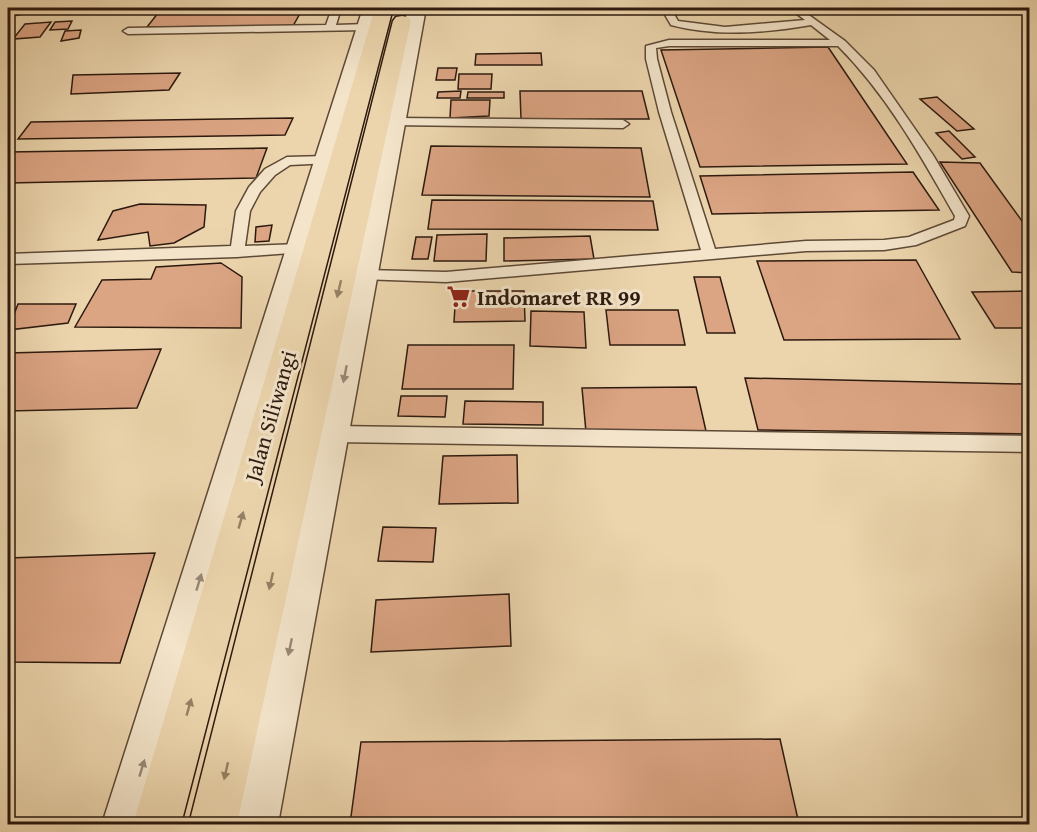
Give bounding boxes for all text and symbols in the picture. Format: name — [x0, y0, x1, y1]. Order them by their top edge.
one-way arrow — [334, 280, 344, 299]
place label: Indomaret RR 99 — [477, 281, 641, 313]
supermarket icon: Indomaret RR 99 — [446, 284, 472, 310]
street label: Jalan Siliwangi — [235, 346, 304, 488]
one-way arrow — [340, 365, 349, 384]
one-way arrow — [237, 510, 247, 529]
one-way arrow — [265, 572, 275, 591]
one-way arrow — [195, 573, 204, 591]
one-way arrow — [285, 638, 294, 657]
one-way arrow — [185, 698, 194, 716]
one-way arrow — [138, 759, 148, 777]
one-way arrow — [220, 762, 230, 780]

